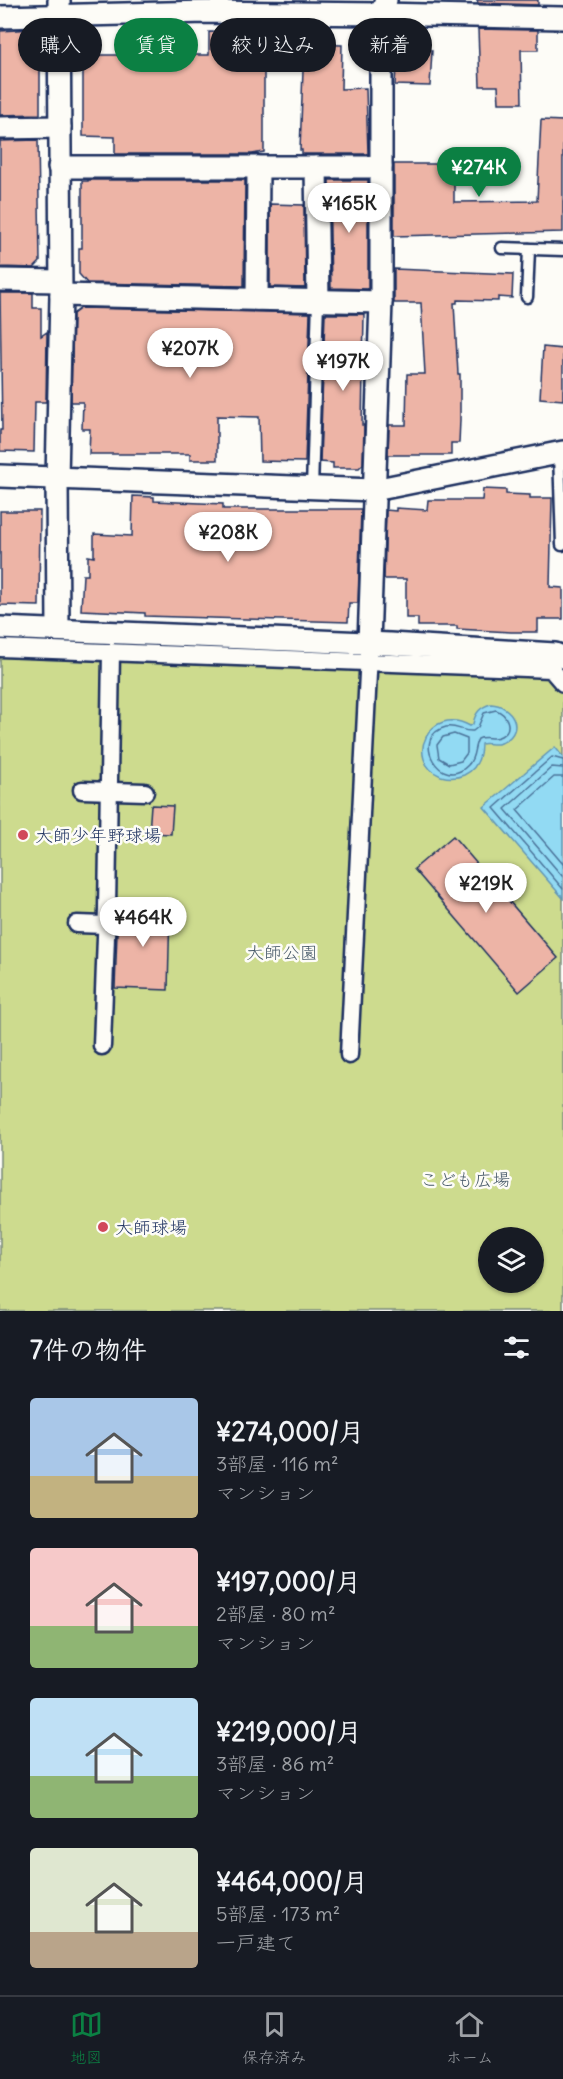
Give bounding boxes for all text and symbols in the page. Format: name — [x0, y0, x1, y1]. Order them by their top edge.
chip: 購入 — [18, 18, 102, 72]
chip: 賃貸 — [114, 18, 198, 72]
chip: 絞り込み — [210, 18, 336, 72]
chip: 新着 — [348, 18, 432, 72]
pin: ¥274K — [437, 147, 521, 198]
text: ¥274K — [451, 154, 507, 179]
pin: ¥165K — [307, 183, 391, 234]
text: ¥165K — [321, 190, 377, 215]
pin: ¥207K — [148, 328, 232, 379]
text: ¥207K — [161, 335, 219, 360]
pin: ¥197K — [301, 341, 385, 392]
text: ¥197K — [316, 348, 370, 373]
pin: ¥208K — [186, 512, 270, 563]
text: ¥208K — [198, 519, 258, 544]
place label: 大師少年野球場 — [35, 824, 161, 847]
marker: 大師少年野球場 — [16, 828, 30, 842]
pin: ¥219K — [444, 863, 528, 914]
text: ¥219K — [459, 870, 513, 895]
pin: ¥464K — [101, 897, 185, 948]
text: ¥464K — [114, 904, 172, 929]
park label: 大師公園 — [246, 941, 318, 964]
park label: こども広場 — [420, 1168, 510, 1191]
place label: 大師球場 — [115, 1216, 187, 1239]
marker: 大師球場 — [96, 1220, 110, 1234]
map controls — [478, 1227, 544, 1293]
button: layers — [478, 1227, 544, 1293]
icon: filters — [500, 1331, 533, 1364]
text: 7件の物件 — [30, 1333, 147, 1366]
text: ¥274,000/月 — [216, 1415, 365, 1448]
icon: home — [78, 1422, 150, 1494]
text: 3部屋 · 116 m² — [216, 1451, 339, 1476]
text: マンション — [216, 1480, 315, 1505]
text: ¥197,000/月 — [216, 1565, 361, 1598]
icon: home — [78, 1572, 150, 1644]
text: 2部屋 · 80 m² — [216, 1601, 335, 1626]
text: マンション — [216, 1630, 315, 1655]
text: ¥219,000/月 — [216, 1715, 362, 1748]
icon: home — [78, 1722, 150, 1794]
text: 3部屋 · 86 m² — [216, 1751, 334, 1776]
text: マンション — [216, 1780, 315, 1805]
text: ¥464,000/月 — [216, 1865, 368, 1898]
icon: home — [78, 1872, 150, 1944]
text: 5部屋 · 173 m² — [216, 1901, 340, 1926]
text: 一戸建て — [216, 1930, 296, 1955]
tab: 地図 — [70, 2008, 103, 2068]
tab: 保存済み — [242, 2008, 306, 2068]
tab: ホーム — [446, 2008, 493, 2068]

